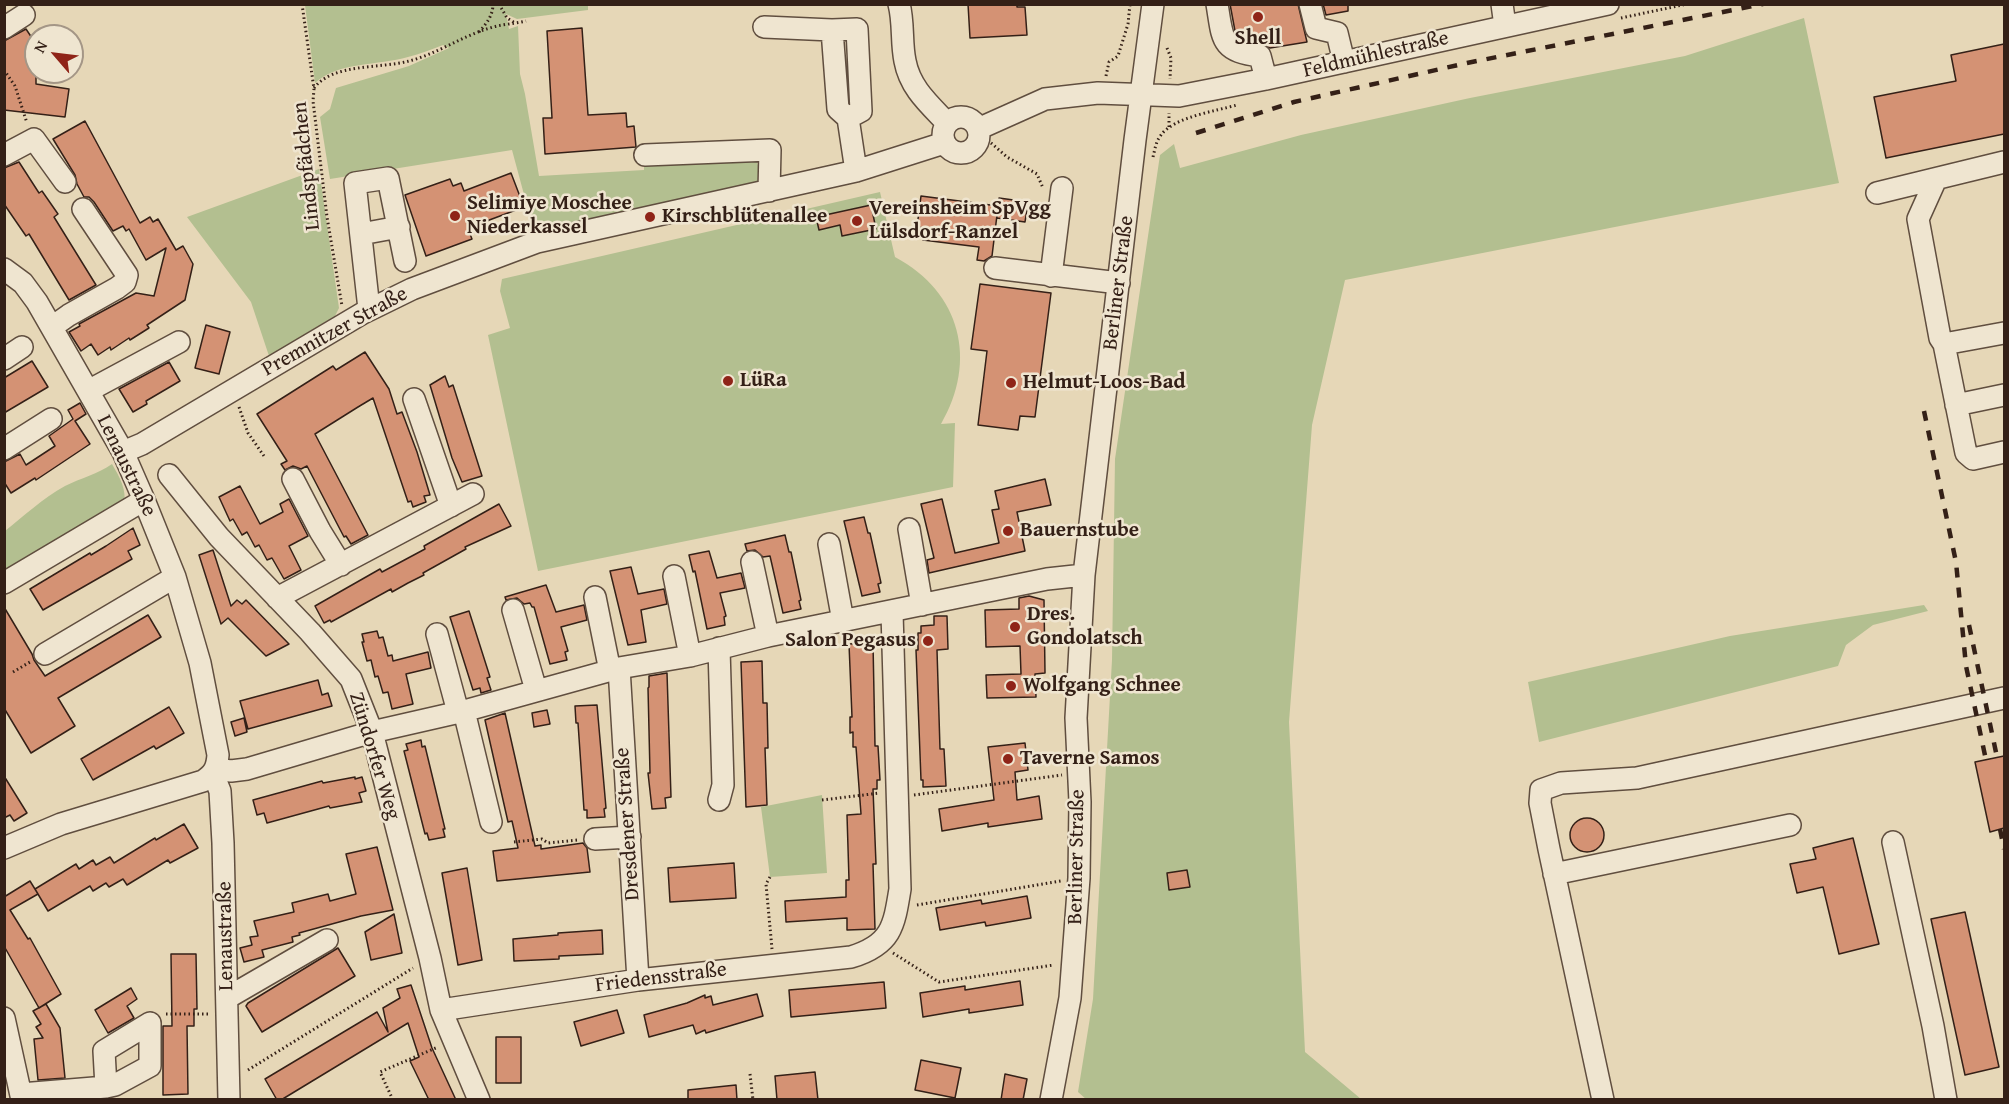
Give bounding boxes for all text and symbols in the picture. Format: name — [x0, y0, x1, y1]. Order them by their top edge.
marker: Shell — [1251, 10, 1265, 24]
north arrow — [24, 24, 84, 84]
place label: Shell — [1235, 26, 1281, 52]
street label: Feldmühlestraße — [1301, 26, 1451, 84]
text: N — [27, 36, 53, 57]
street label: Lindspfädchen — [288, 100, 326, 232]
place label: Selimiye Moschee Niederkassel — [467, 191, 632, 241]
place label: Vereinsheim SpVgg Lülsdorf-Ranzel — [869, 196, 1051, 246]
place label: Kirschblütenallee — [662, 204, 827, 230]
marker: Selimiye Moschee Niederkassel — [448, 209, 462, 223]
marker: Kirschblütenallee — [643, 210, 657, 224]
marker: Vereinsheim SpVgg Lülsdorf-Ranzel — [850, 214, 864, 228]
street label: Berliner Straße — [1098, 214, 1140, 352]
street label: Premnitzer Straße — [258, 282, 412, 382]
place label: LüRa — [740, 368, 787, 394]
place label: Helmut-Loos-Bad — [1023, 370, 1186, 396]
marker: LüRa — [721, 374, 735, 388]
marker: Helmut-Loos-Bad — [1004, 376, 1018, 390]
street label: Lenaustraße — [91, 411, 161, 521]
place label: Bauernstube — [1020, 518, 1139, 544]
marker: Bauernstube — [1001, 524, 1015, 538]
place label: Dres. Gondolatsch — [1027, 602, 1143, 652]
marker: Dres. Gondolatsch — [1008, 620, 1022, 634]
place label: Salon Pegasus — [785, 628, 916, 654]
marker: Salon Pegasus — [921, 634, 935, 648]
place label: Wolfgang Schnee — [1023, 673, 1181, 699]
marker: Wolfgang Schnee — [1004, 679, 1018, 693]
street label: Zündorfer Weg — [343, 689, 405, 823]
place label: Taverne Samos — [1020, 746, 1160, 772]
street label: Dresdener Straße — [610, 747, 646, 901]
marker: Taverne Samos — [1001, 752, 1015, 766]
street label: Berliner Straße — [1063, 789, 1091, 925]
street label: Lenaustraße — [212, 881, 240, 991]
street label: Friedensstraße — [594, 957, 728, 999]

